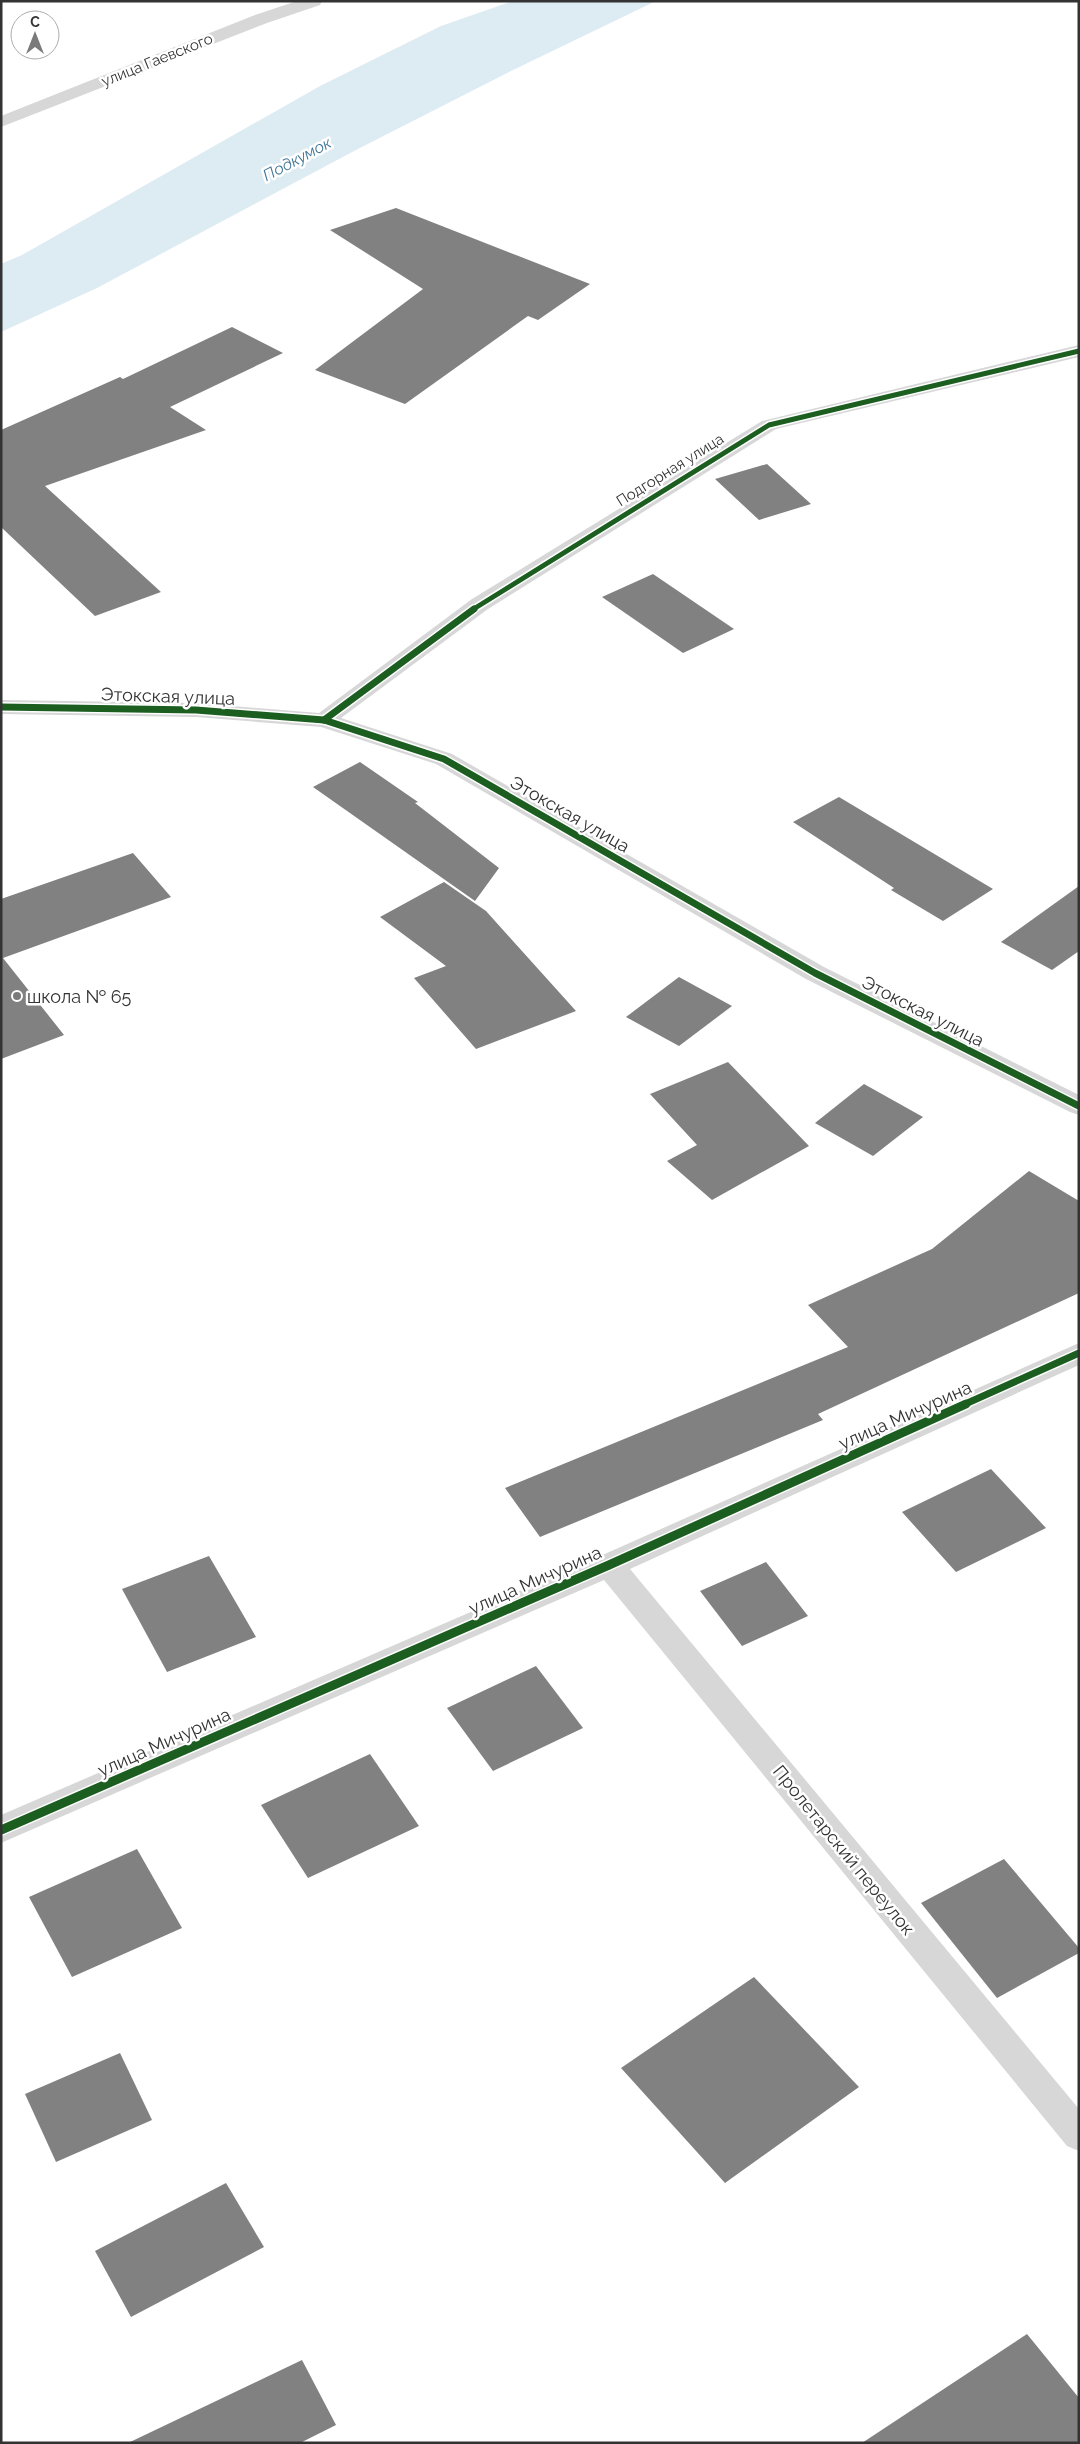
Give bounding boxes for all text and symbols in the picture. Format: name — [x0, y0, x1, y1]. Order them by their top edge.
north arrow — [10, 10, 60, 60]
text: С — [30, 14, 40, 30]
street label: улица Гаевского — [99, 29, 215, 91]
water label: Подкумок — [260, 133, 335, 185]
street label: Подгорная улица — [613, 430, 727, 510]
street label: Этокская улица — [100, 683, 236, 709]
street label: Этокская улица — [507, 771, 633, 857]
street label: Этокская улица — [858, 971, 988, 1051]
place label: школа № 65 — [27, 986, 132, 1007]
marker: школа № 65 — [11, 990, 23, 1002]
street label: улица Мичурина — [835, 1376, 975, 1454]
street label: улица Мичурина — [465, 1541, 605, 1619]
street label: улица Мичурина — [94, 1703, 234, 1781]
street label: Пролетарский переулок — [769, 1761, 919, 1939]

